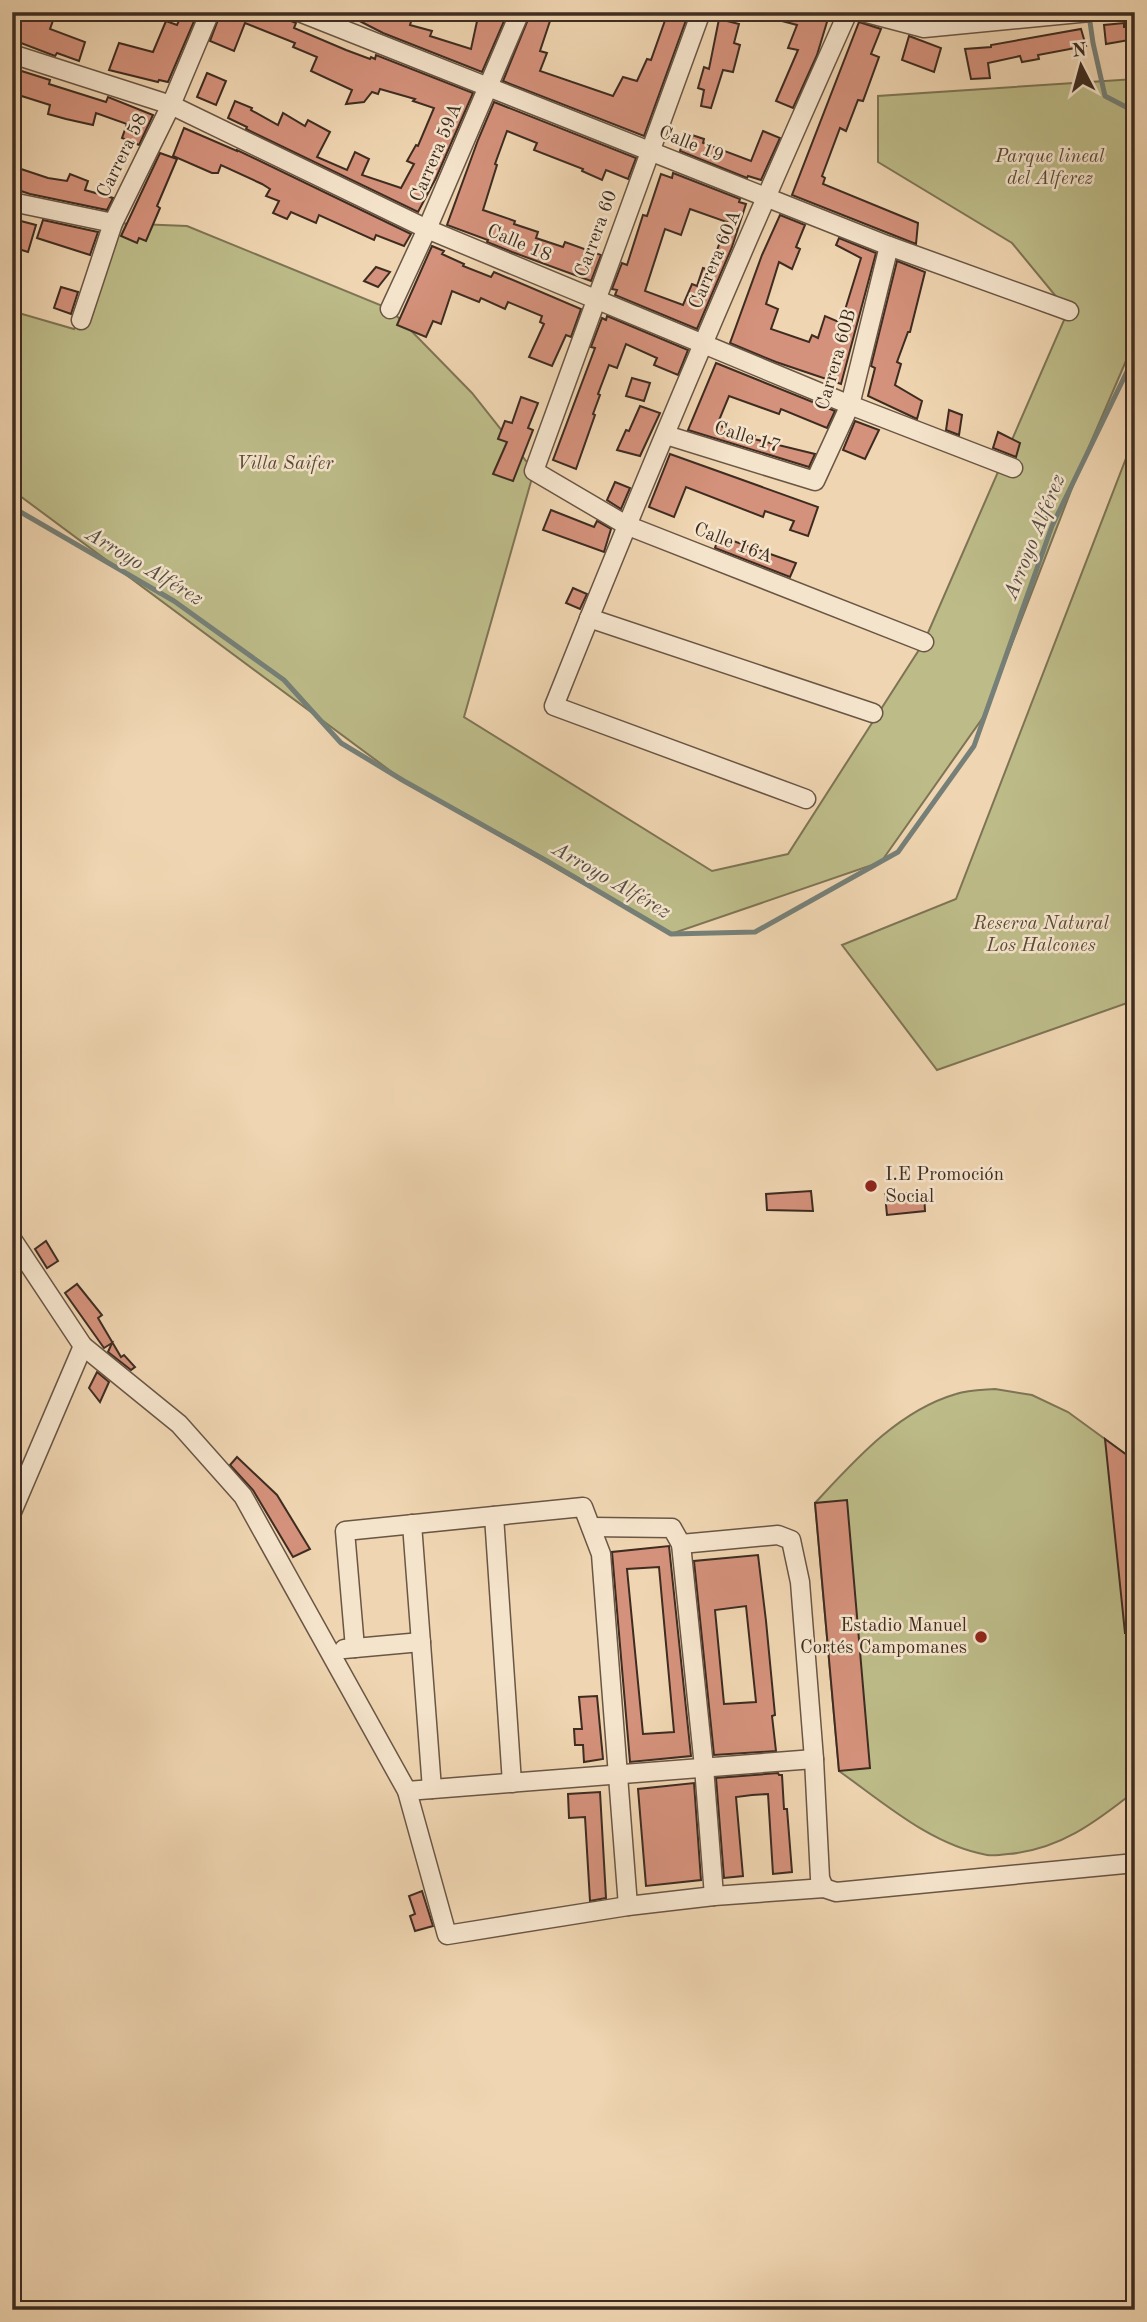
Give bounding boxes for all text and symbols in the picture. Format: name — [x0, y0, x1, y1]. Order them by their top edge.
north arrow — [1046, 32, 1116, 102]
text: N — [1071, 41, 1088, 62]
street label: Carrera 59A — [408, 100, 467, 205]
street label: Carrera 58 — [95, 111, 151, 201]
street label: Calle 19 — [656, 123, 726, 167]
park label: Parque lineal del Alferez — [994, 148, 1105, 189]
street label: Carrera 60 — [573, 188, 621, 280]
street label: Carrera 60A — [687, 207, 746, 312]
street label: Calle 18 — [484, 222, 554, 266]
street label: Carrera 60B — [814, 307, 860, 413]
street label: Calle 17 — [711, 419, 783, 457]
park label: Villa Saifer — [237, 455, 334, 474]
water label: Arroyo Alférez — [1000, 471, 1070, 604]
street label: Calle 16A — [691, 520, 776, 568]
water label: Arroyo Alférez — [81, 523, 206, 610]
water label: Arroyo Alférez — [547, 838, 674, 923]
park label: Reserva Natural Los Halcones — [972, 915, 1109, 956]
place label: I.E Promoción Social — [885, 1166, 1004, 1207]
marker: I.E Promoción Social — [863, 1178, 879, 1194]
place label: Estadio Manuel Cortés Campomanes — [800, 1617, 967, 1658]
marker: Estadio Manuel Cortés Campomanes — [973, 1629, 989, 1645]

